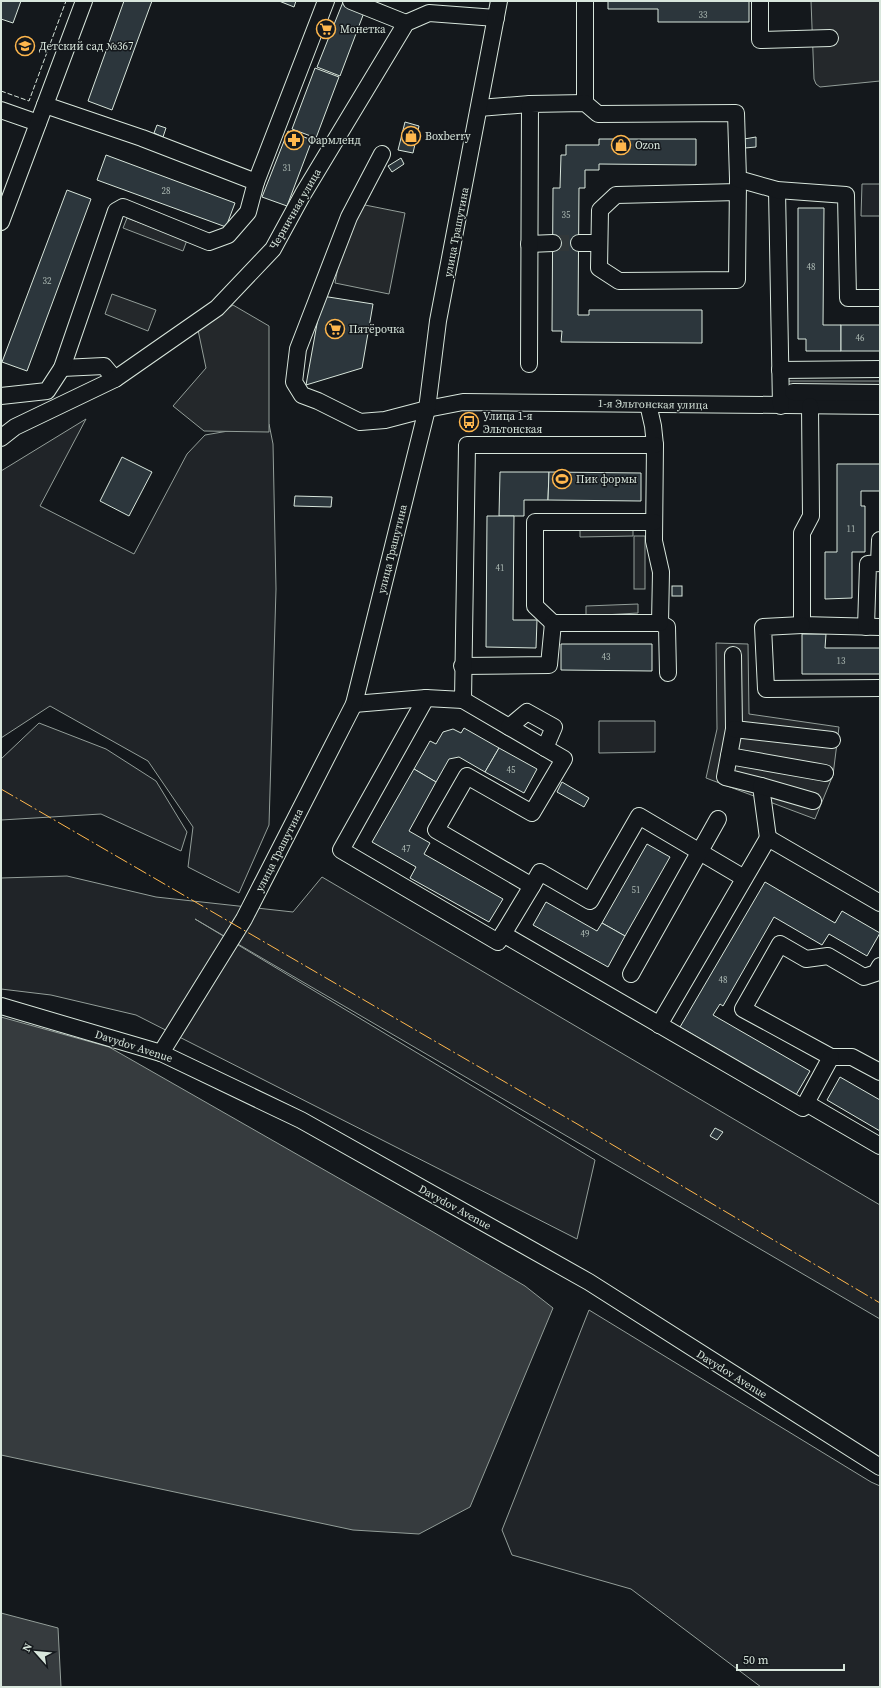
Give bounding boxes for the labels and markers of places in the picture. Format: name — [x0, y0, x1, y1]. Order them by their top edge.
supermarket icon: Монетка — [315, 18, 337, 40]
place label: Монетка — [340, 22, 386, 37]
school or university icon: Детский сад №367 — [14, 35, 36, 57]
place label: Детский сад №367 — [39, 39, 134, 54]
shop icon: Boxberry — [400, 125, 422, 147]
pharmacy icon: Фармленд — [283, 129, 305, 151]
place label: Boxberry — [425, 129, 471, 144]
place label: Фармленд — [308, 133, 361, 148]
shop icon: Ozon — [610, 134, 632, 156]
place label: Ozon — [635, 138, 661, 153]
supermarket icon: Пятёрочка — [324, 318, 346, 340]
place label: Пятёрочка — [349, 322, 405, 337]
place label: Улица 1-я Эльтонская — [483, 409, 542, 437]
bus stop icon: Улица 1-я Эльтонская — [458, 411, 480, 433]
sports icon: Пик формы — [551, 468, 573, 490]
place label: Пик формы — [576, 472, 637, 487]

